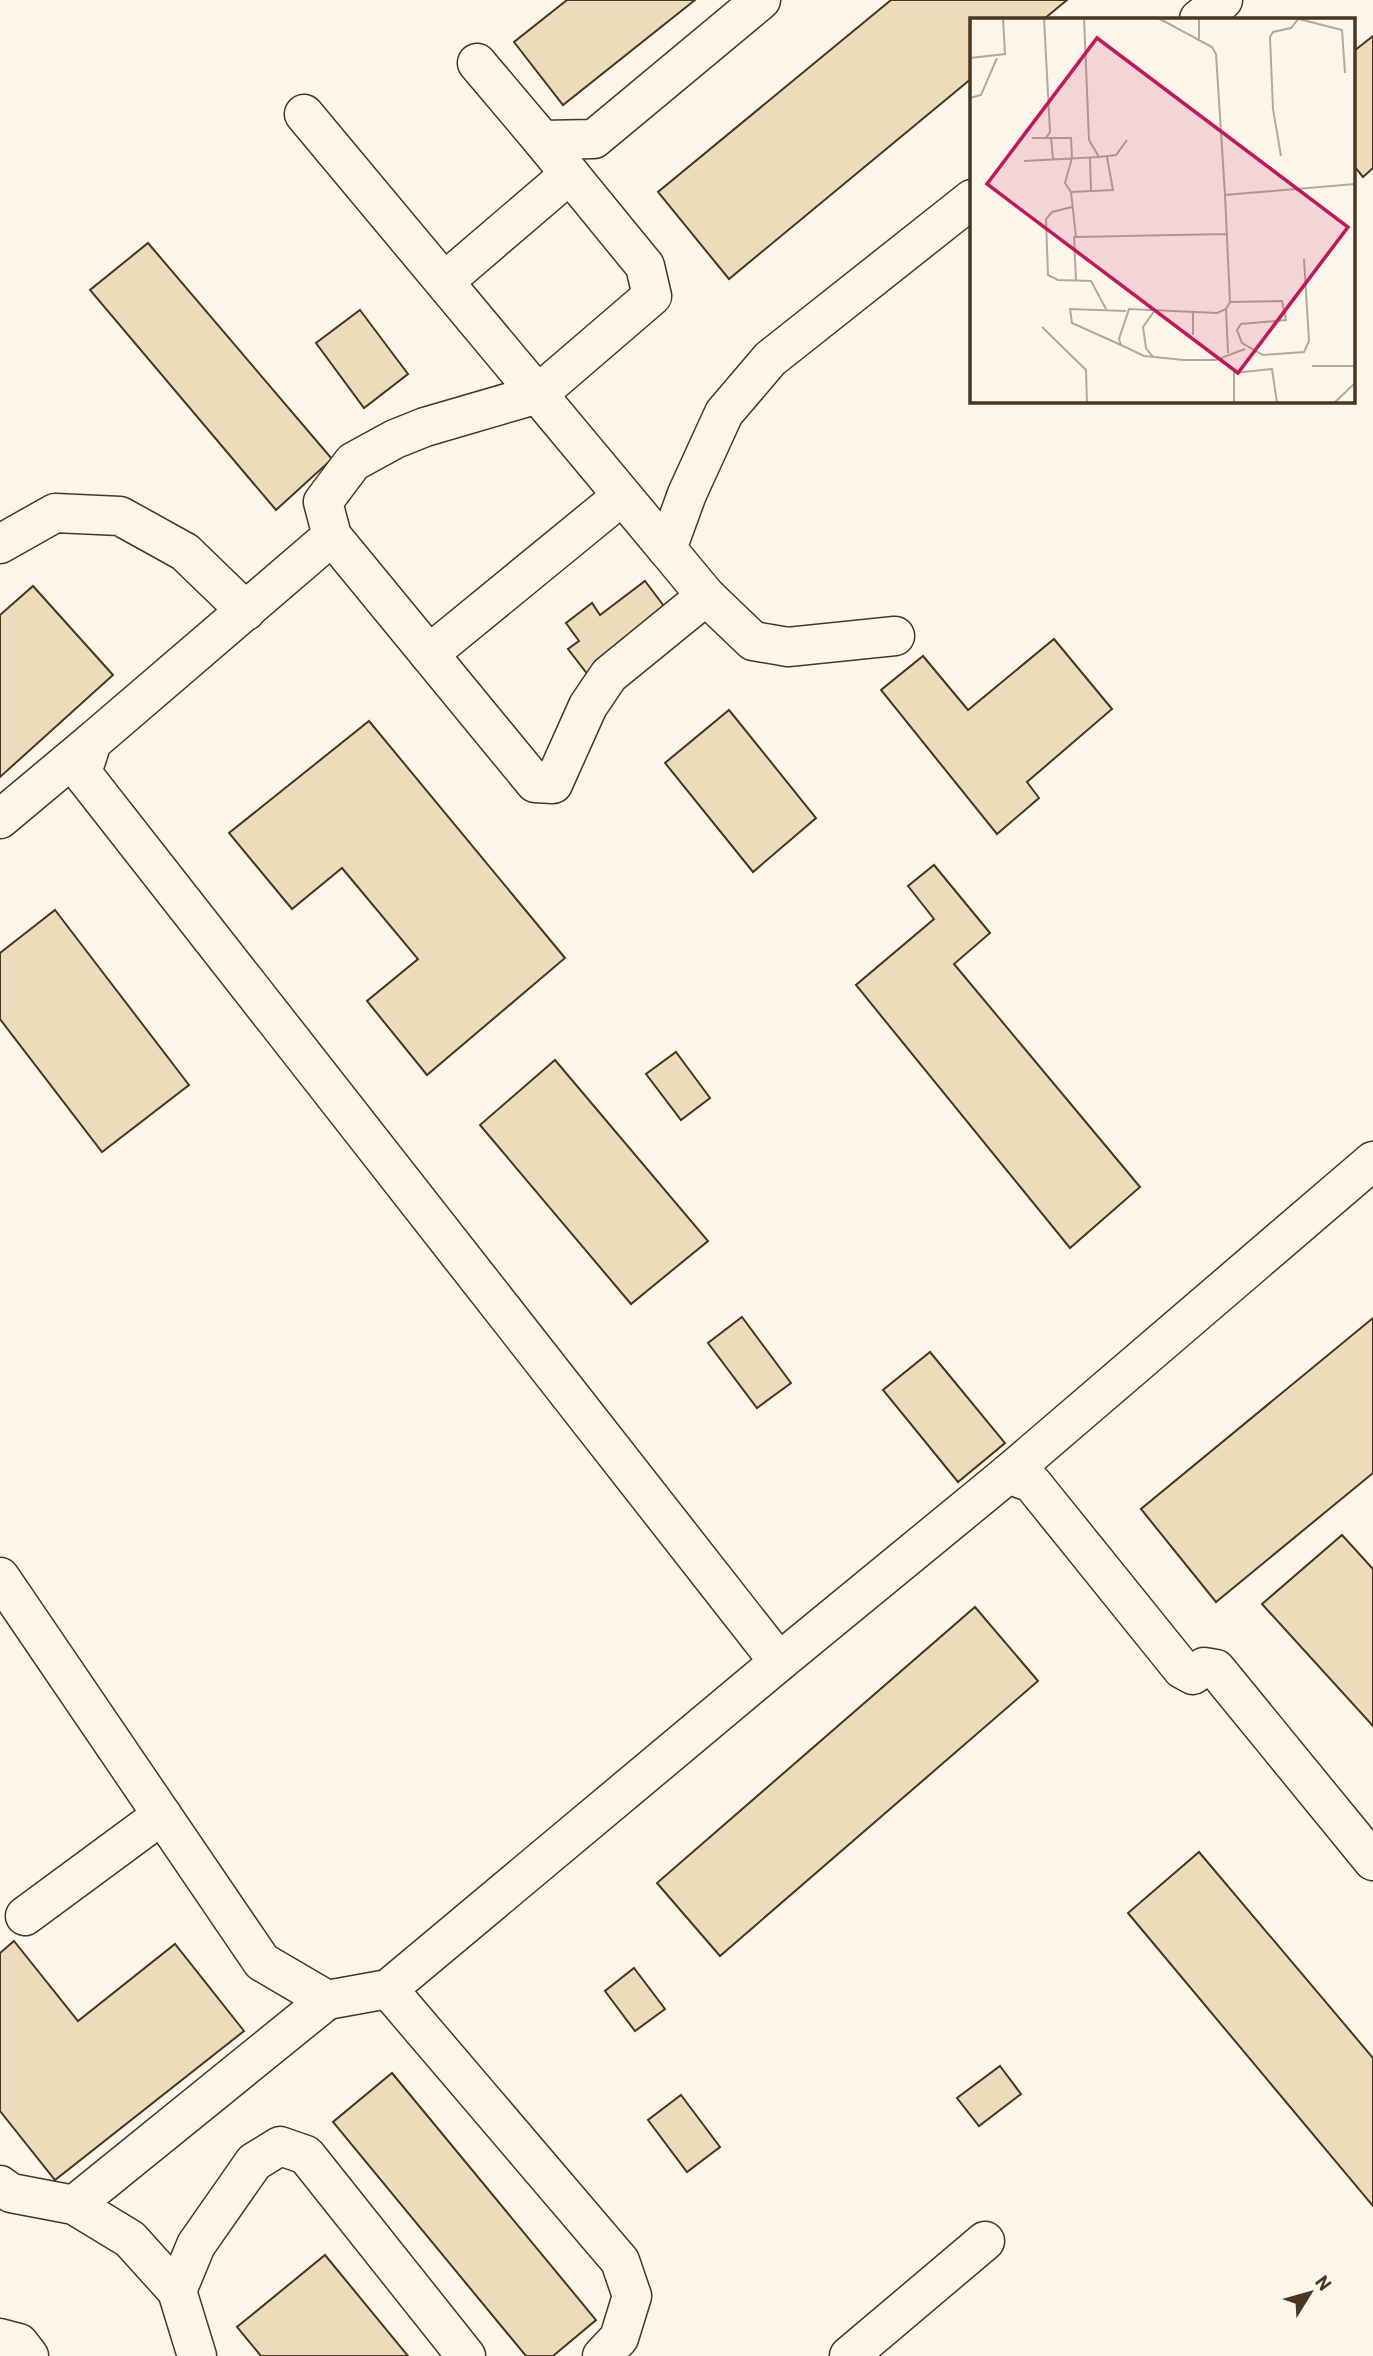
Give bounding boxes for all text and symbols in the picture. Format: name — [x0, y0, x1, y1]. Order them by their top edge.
inset map — [970, 18, 1356, 402]
north arrow — [1275, 2258, 1345, 2328]
text: N — [1311, 2270, 1337, 2294]

